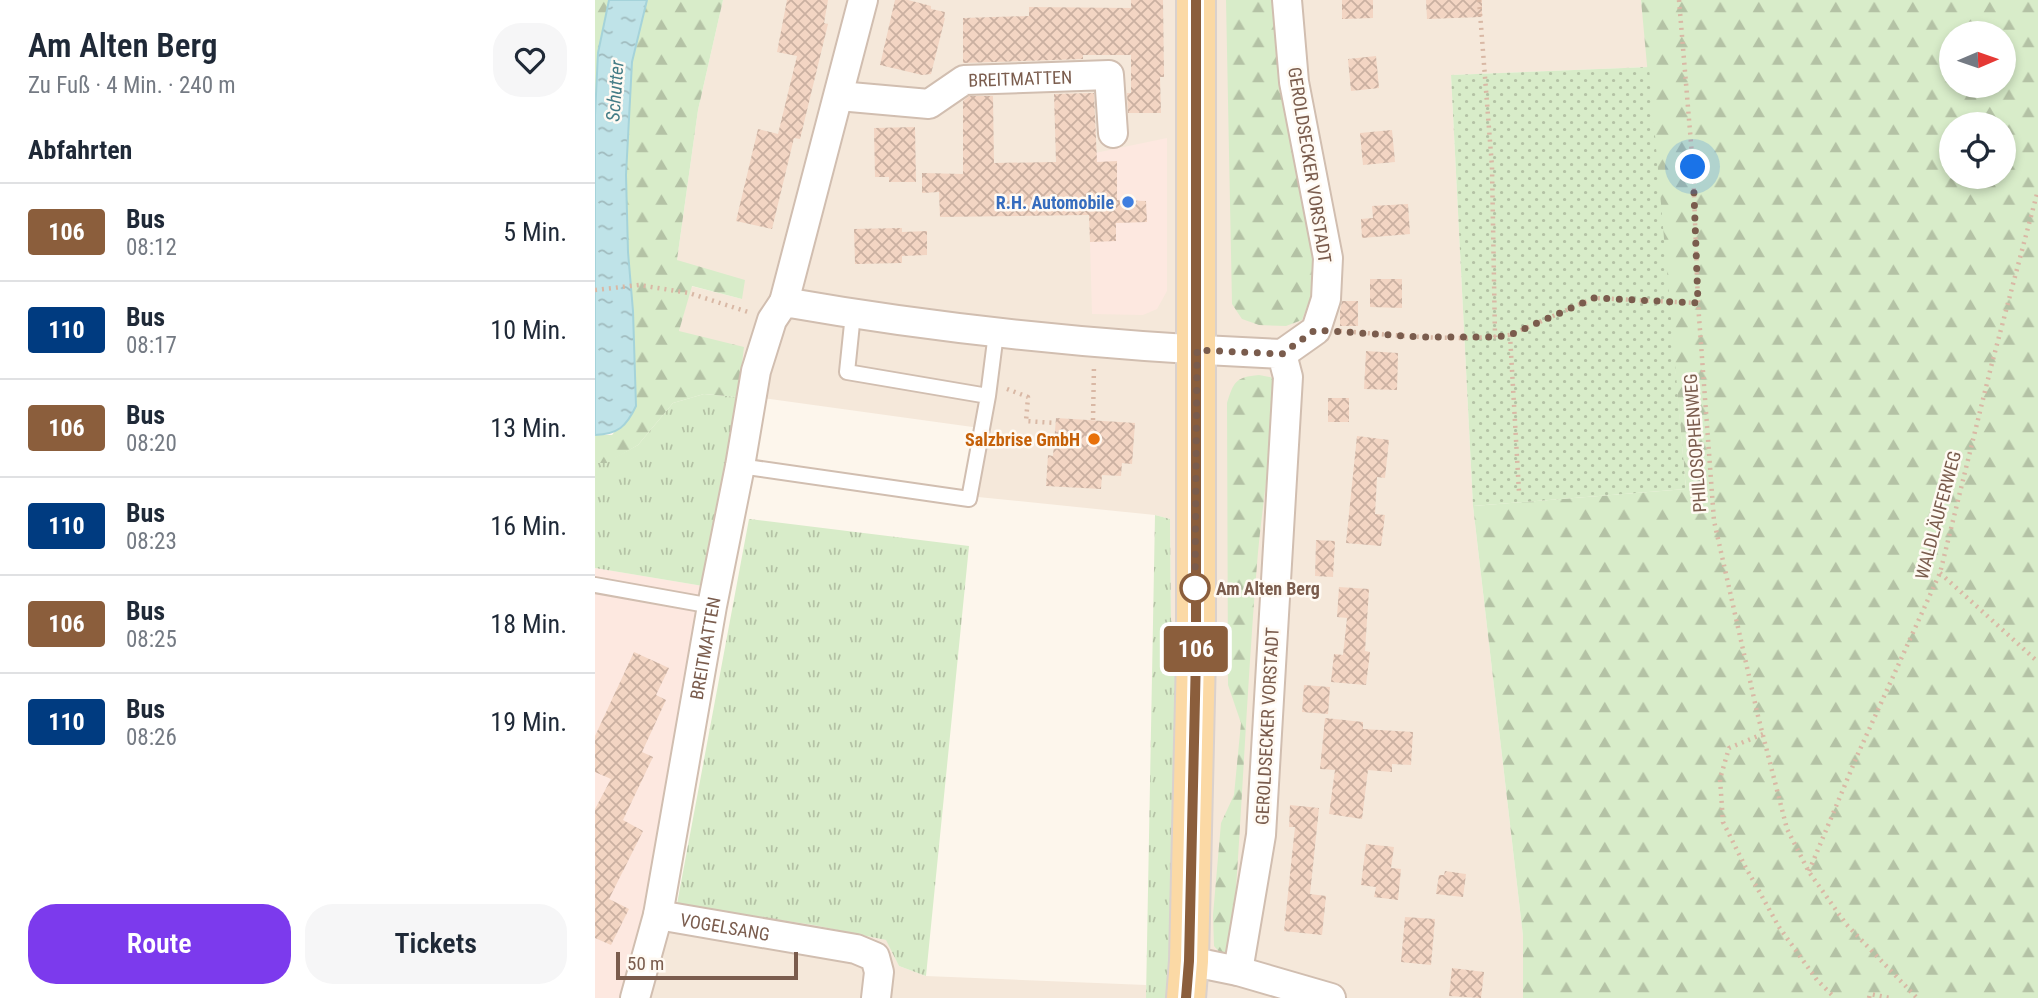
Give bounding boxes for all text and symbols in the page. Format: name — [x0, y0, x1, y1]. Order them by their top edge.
north arrow — [1939, 21, 2016, 98]
map controls — [1939, 21, 2016, 189]
button: heart — [493, 23, 567, 97]
text: Am Alten Berg — [28, 26, 217, 65]
water label: Schutter — [601, 59, 629, 122]
street label: BREITMATTEN — [968, 66, 1072, 90]
street label: GEROLDSECKER VORSTADT — [1284, 66, 1336, 264]
text: Zu Fuß · 4 Min. · 240 m — [28, 72, 236, 99]
button: locate — [1939, 112, 2016, 189]
text: Abfahrten — [28, 135, 132, 165]
your location — [1675, 149, 1710, 184]
place label: R.H. Automobile — [996, 192, 1114, 213]
marker: R.H. Automobile — [1120, 194, 1136, 210]
text: Bus — [126, 204, 165, 234]
text: 5 Min. — [503, 217, 567, 247]
text: 106 — [48, 218, 85, 246]
text: 08:12 — [126, 234, 177, 261]
text: Bus — [126, 302, 165, 332]
text: 10 Min. — [490, 315, 567, 345]
text: 110 — [48, 316, 85, 344]
text: 08:17 — [126, 332, 177, 359]
street label: PHILOSOPHENWEG — [1680, 373, 1710, 513]
text: Bus — [126, 400, 165, 430]
text: 13 Min. — [490, 413, 567, 443]
text: 106 — [48, 414, 85, 442]
place label: Salzbrise GmbH — [965, 429, 1080, 450]
text: 08:20 — [126, 430, 177, 457]
marker: Salzbrise GmbH — [1086, 431, 1102, 447]
street label: WALDLÄUFERWEG — [1911, 448, 1965, 582]
text: Bus — [126, 498, 165, 528]
text: 16 Min. — [490, 511, 567, 541]
text: 110 — [48, 512, 85, 540]
text: 08:23 — [126, 528, 177, 555]
marker: Am Alten Berg — [1180, 573, 1210, 603]
place label: Am Alten Berg — [1216, 578, 1320, 599]
street label: BREITMATTEN — [685, 595, 724, 701]
text: Bus — [126, 596, 165, 626]
text: 18 Min. — [490, 609, 567, 639]
text: 106 — [48, 610, 85, 638]
text: 08:25 — [126, 626, 177, 653]
line badge: 106 — [1156, 626, 1236, 672]
street label: GEROLDSECKER VORSTADT — [1251, 627, 1283, 825]
text: 106 — [1178, 635, 1214, 663]
text: Bus — [126, 694, 165, 724]
text: 19 Min. — [490, 707, 567, 737]
text: 110 — [48, 708, 85, 736]
text: 08:26 — [126, 724, 177, 751]
button: Route — [28, 904, 291, 984]
button: Tickets — [305, 904, 567, 984]
street label: VOGELSANG — [679, 909, 771, 945]
scale bar — [616, 949, 798, 981]
text: 50 m — [627, 952, 664, 975]

